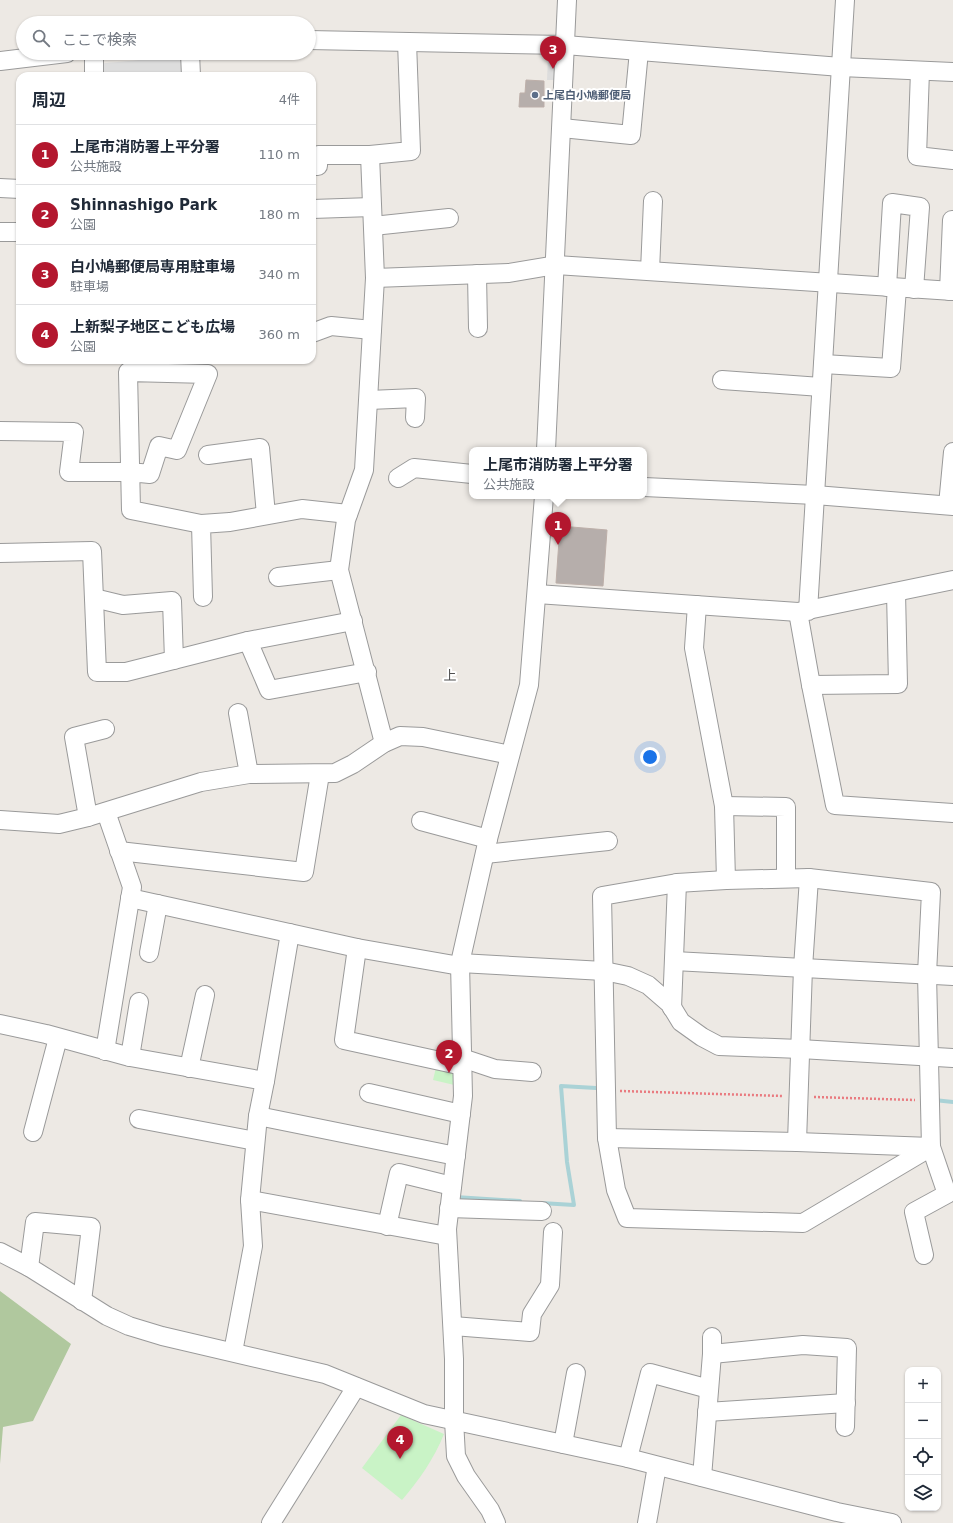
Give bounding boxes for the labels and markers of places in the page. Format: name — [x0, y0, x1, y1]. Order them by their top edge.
pin: 3 — [540, 36, 566, 69]
place label: 上尾白小鳩郵便局 — [543, 89, 631, 102]
marker: 上尾白小鳩郵便局 — [530, 90, 540, 100]
pin: 1 — [545, 512, 571, 545]
pin: 2 — [436, 1040, 462, 1073]
pin: 4 — [387, 1426, 413, 1459]

